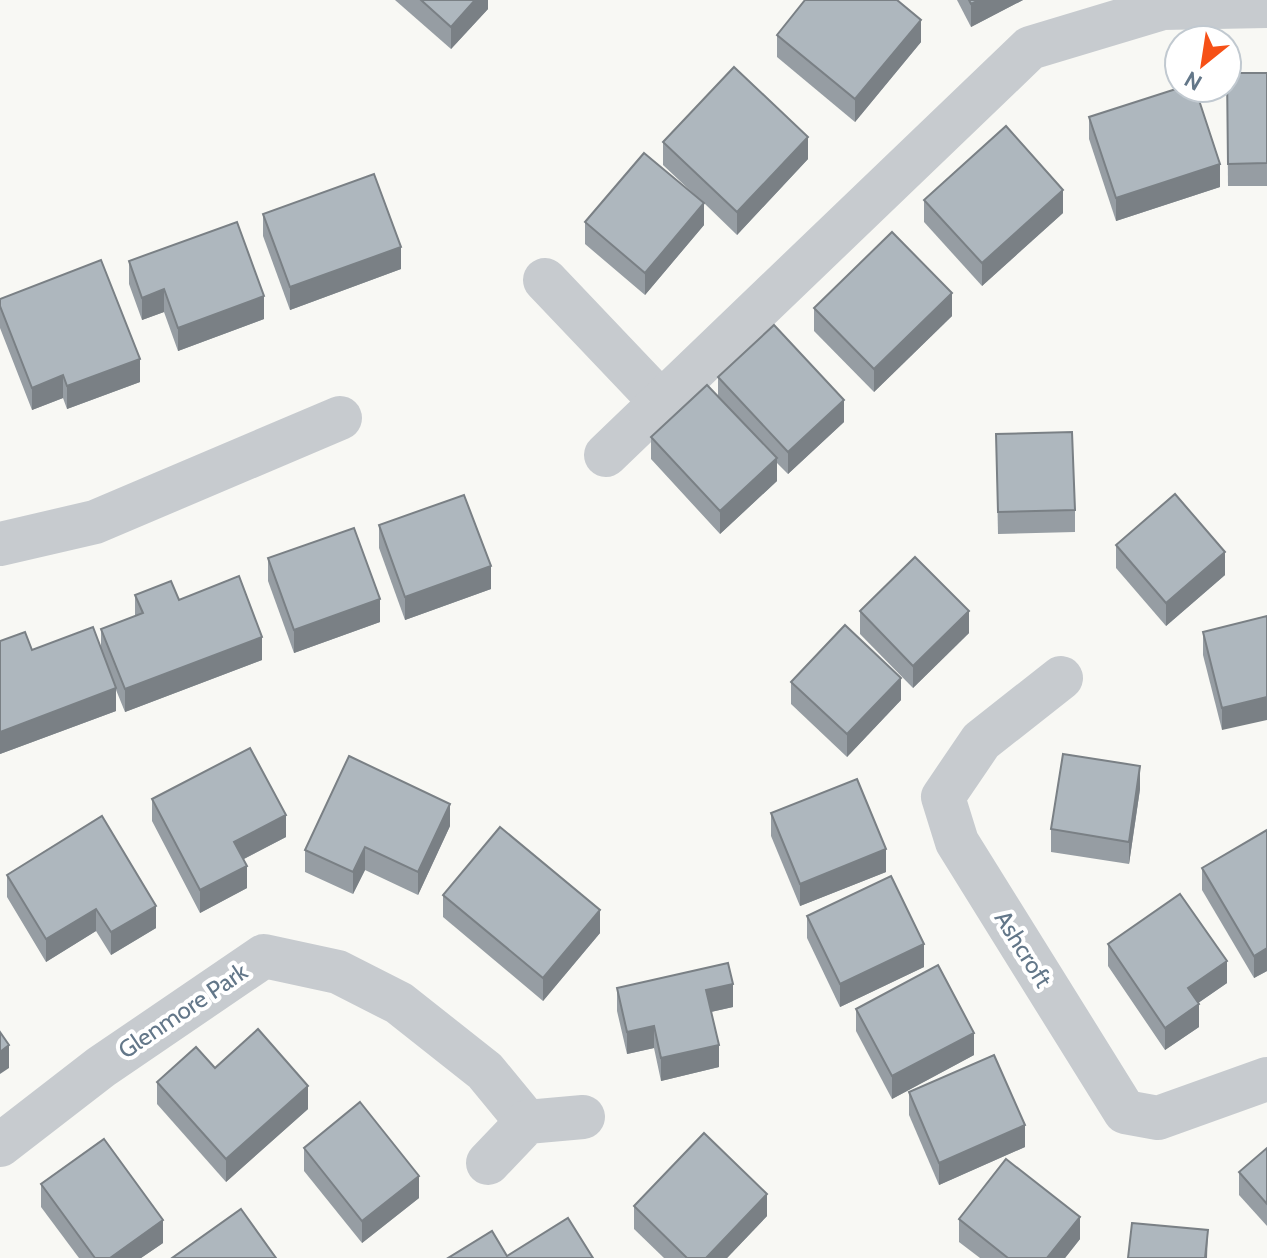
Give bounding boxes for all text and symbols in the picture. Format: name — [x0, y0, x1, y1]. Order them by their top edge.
north arrow — [1163, 24, 1243, 104]
text: N — [1180, 65, 1207, 96]
street label: Ashcroft — [989, 905, 1058, 992]
street label: Glenmore Park — [113, 957, 253, 1064]

